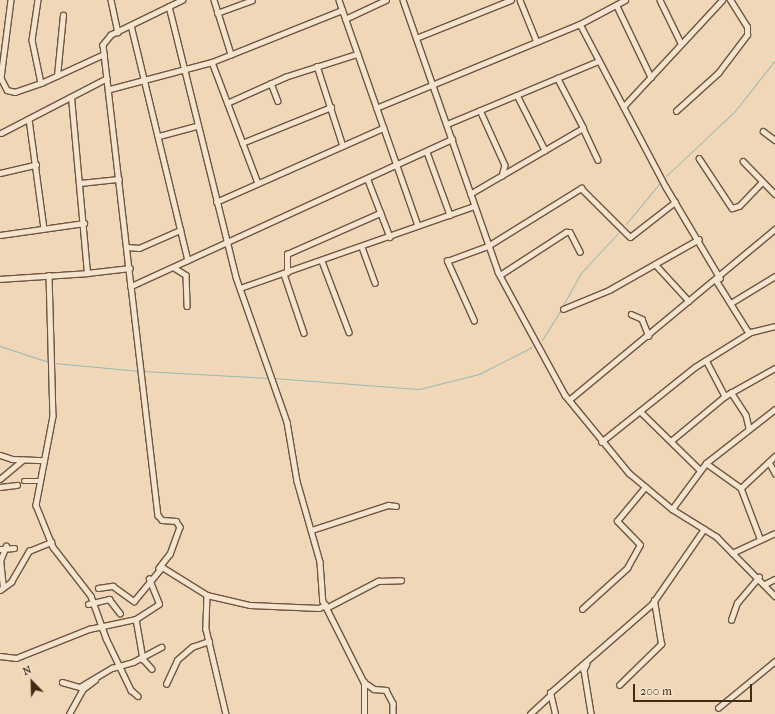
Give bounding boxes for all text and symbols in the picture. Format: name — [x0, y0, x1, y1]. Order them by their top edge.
north arrow — [12, 662, 52, 702]
text: N — [21, 663, 33, 678]
scale bar — [635, 676, 754, 702]
text: 200 m — [640, 684, 672, 698]

